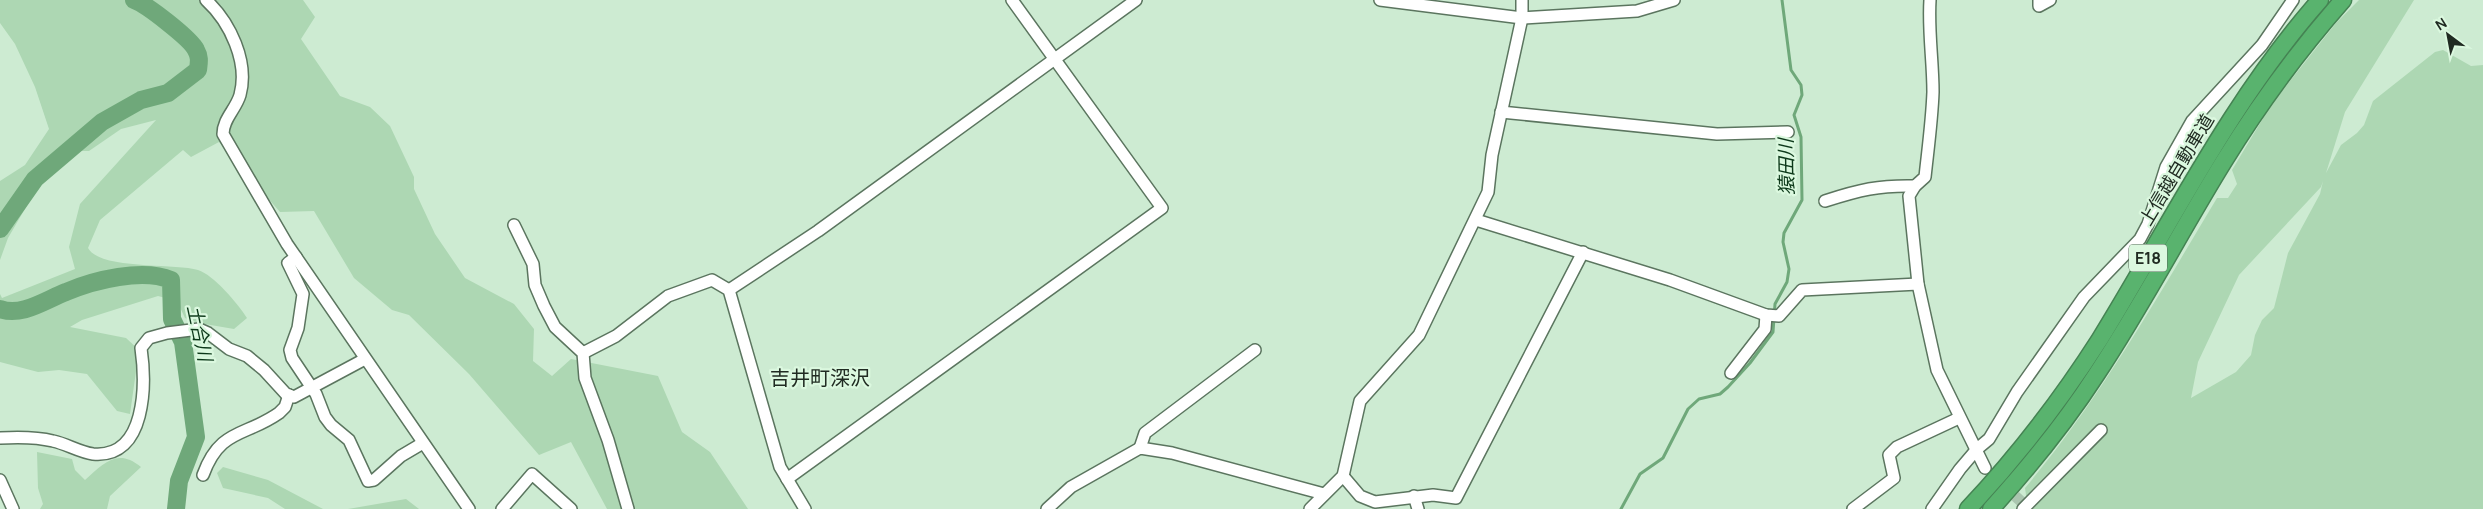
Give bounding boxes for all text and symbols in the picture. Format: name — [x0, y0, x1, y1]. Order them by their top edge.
north arrow — [2423, 10, 2473, 60]
text: N — [2432, 13, 2450, 34]
street label: 上信越自動車道 — [2133, 109, 2219, 230]
water label: 猿田川 — [1772, 136, 1799, 196]
road number: E18 — [2129, 244, 2167, 272]
water label: 土合川 — [181, 302, 219, 366]
district label: 吉井町深沢 — [770, 364, 870, 391]

